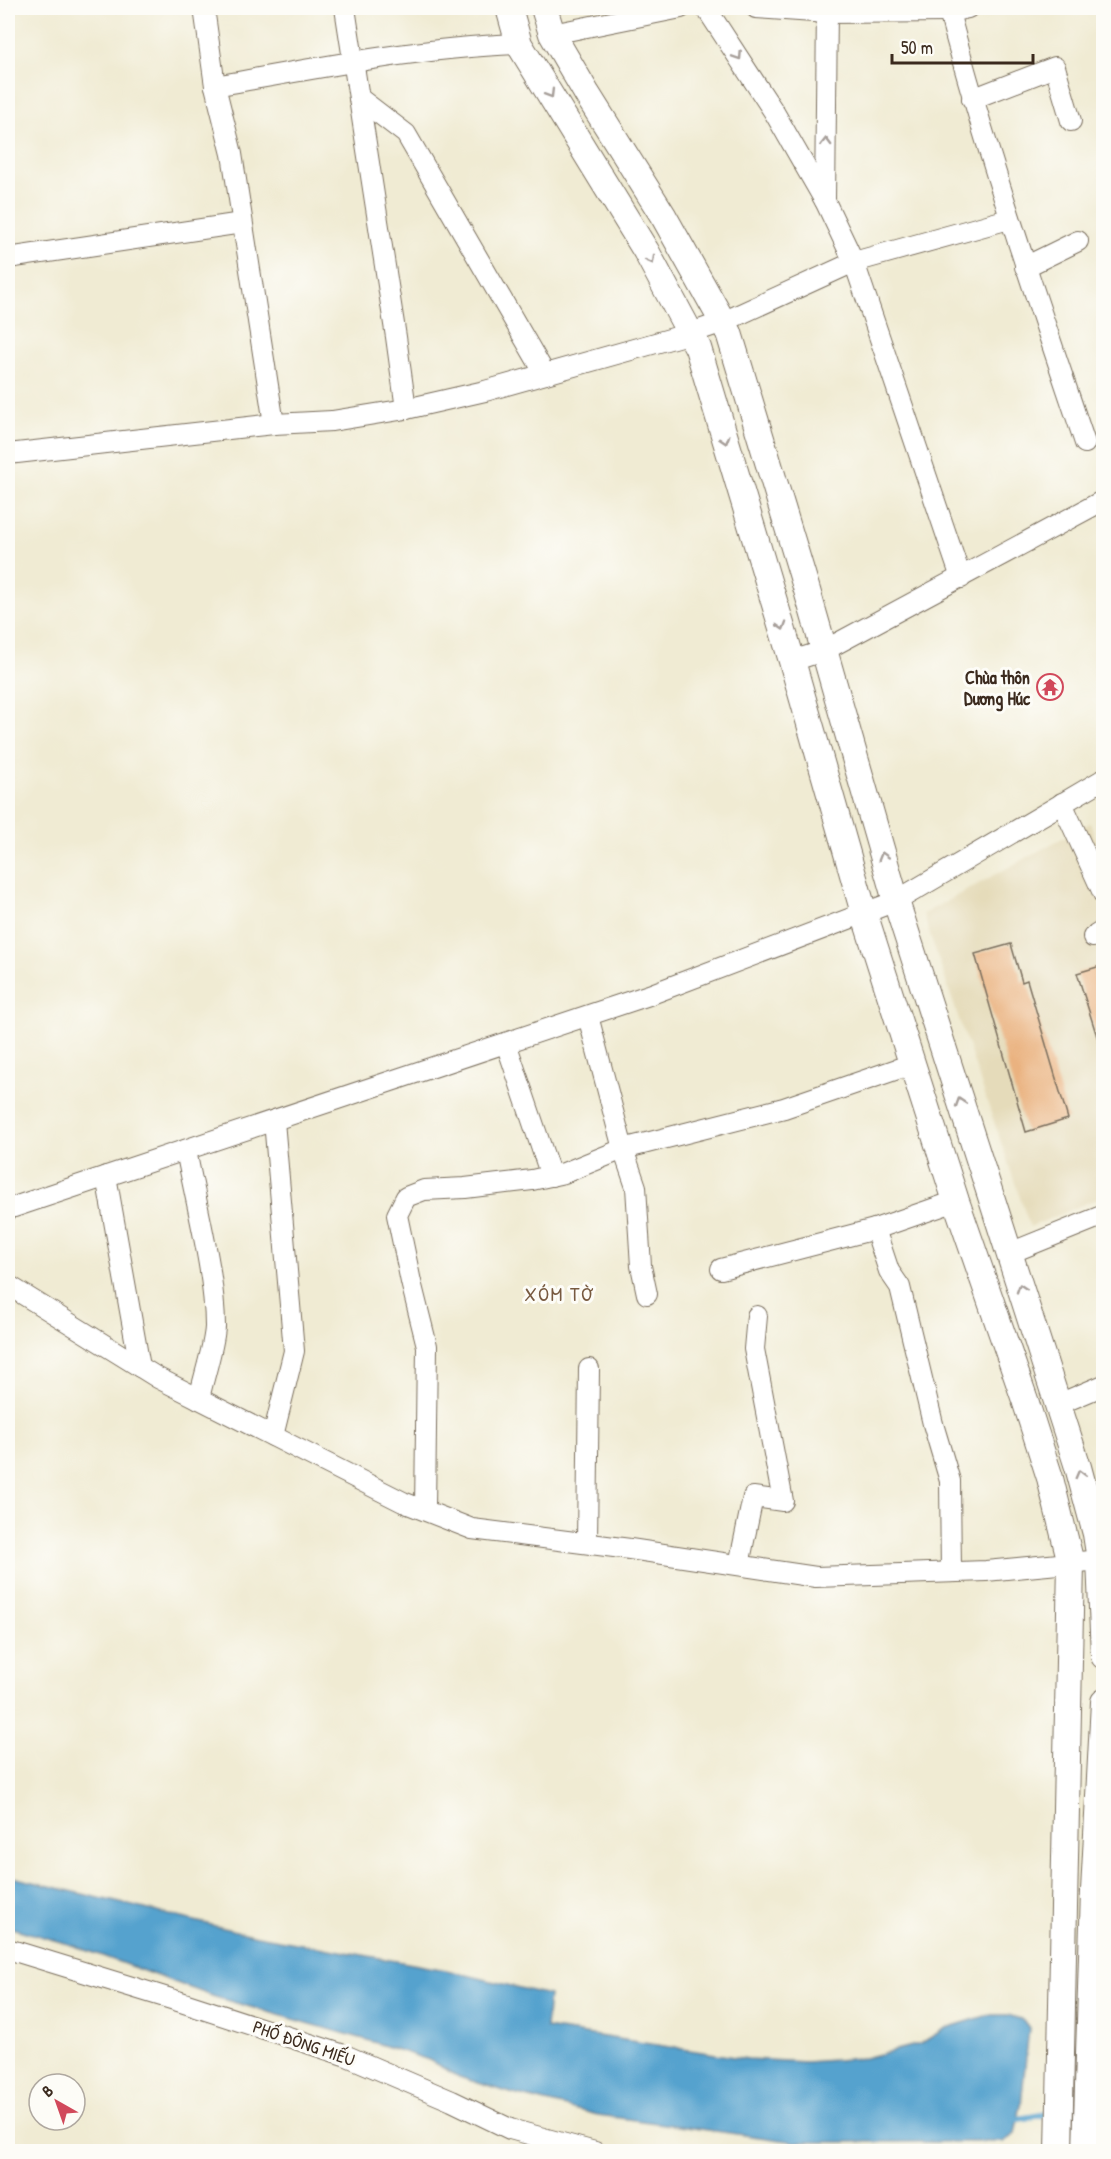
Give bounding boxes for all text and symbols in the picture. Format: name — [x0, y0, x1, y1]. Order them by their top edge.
scale bar — [892, 27, 1033, 65]
text: 50 m — [901, 35, 933, 60]
one-way arrow — [731, 50, 742, 61]
one-way arrow — [542, 88, 554, 98]
one-way arrow — [820, 138, 832, 147]
one-way arrow — [644, 254, 655, 265]
one-way arrow — [718, 434, 730, 445]
one-way arrow — [775, 620, 787, 631]
place label: Chùa thôn Dương Húc — [964, 665, 1031, 712]
temple icon: Chùa thôn Dương Húc — [1035, 672, 1065, 702]
one-way arrow — [878, 851, 890, 862]
one-way arrow — [955, 1097, 968, 1108]
district label: XÓM TỜ — [524, 1280, 594, 1307]
one-way arrow — [1016, 1283, 1029, 1294]
one-way arrow — [1075, 1469, 1087, 1479]
street label: PHỐ ĐÔNG MIẾU — [250, 2014, 358, 2072]
north arrow — [27, 2072, 87, 2132]
text: B — [37, 2079, 58, 2102]

